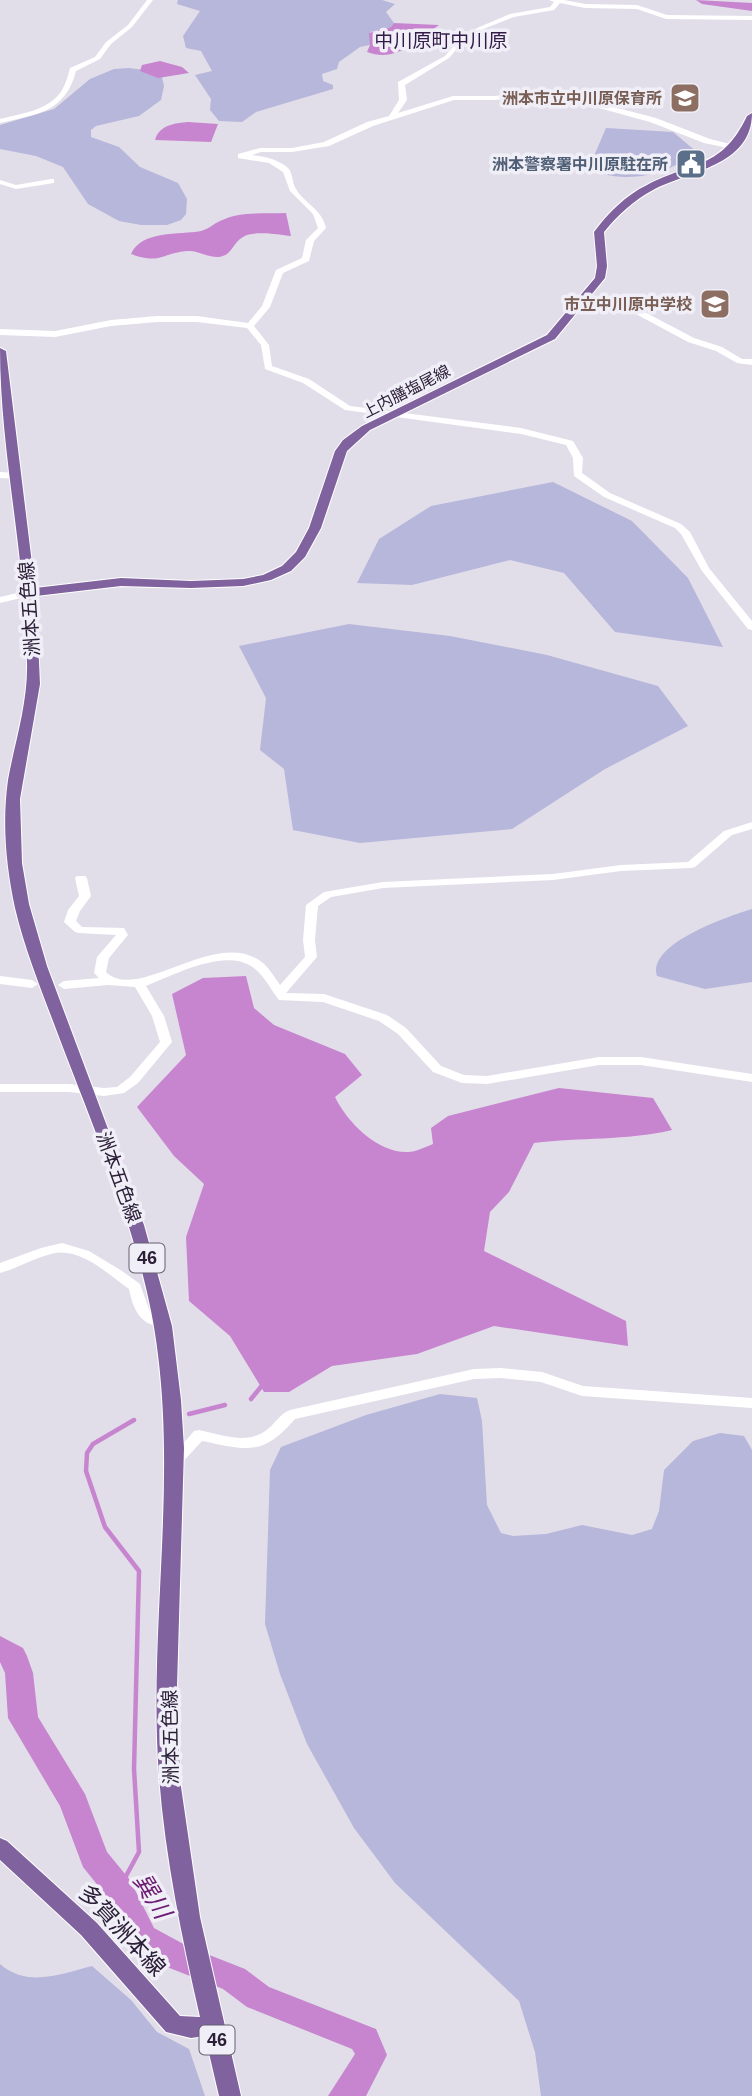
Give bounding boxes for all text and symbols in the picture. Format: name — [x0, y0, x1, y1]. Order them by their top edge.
district label: 中川原町中川原 — [374, 30, 508, 51]
school or university icon: 洲本市立中川原保育所 — [668, 81, 702, 115]
place label: 洲本市立中川原保育所 — [502, 90, 662, 107]
public building icon: 洲本警察署中川原駐在所 — [674, 147, 708, 181]
place label: 洲本警察署中川原駐在所 — [492, 156, 668, 173]
school or university icon: 市立中川原中学校 — [698, 287, 732, 321]
place label: 市立中川原中学校 — [564, 296, 692, 313]
street label: 上内膳塩尾線 — [360, 362, 453, 421]
street label: 洲本五色線 — [16, 561, 43, 657]
street label: 洲本五色線 — [92, 1129, 145, 1225]
road number: 46 — [130, 1244, 164, 1273]
street label: 洲本五色線 — [159, 1689, 182, 1785]
water label: 巽川 — [128, 1868, 178, 1926]
street label: 多賀洲本線 — [73, 1879, 171, 1981]
road number: 46 — [200, 2026, 234, 2054]

